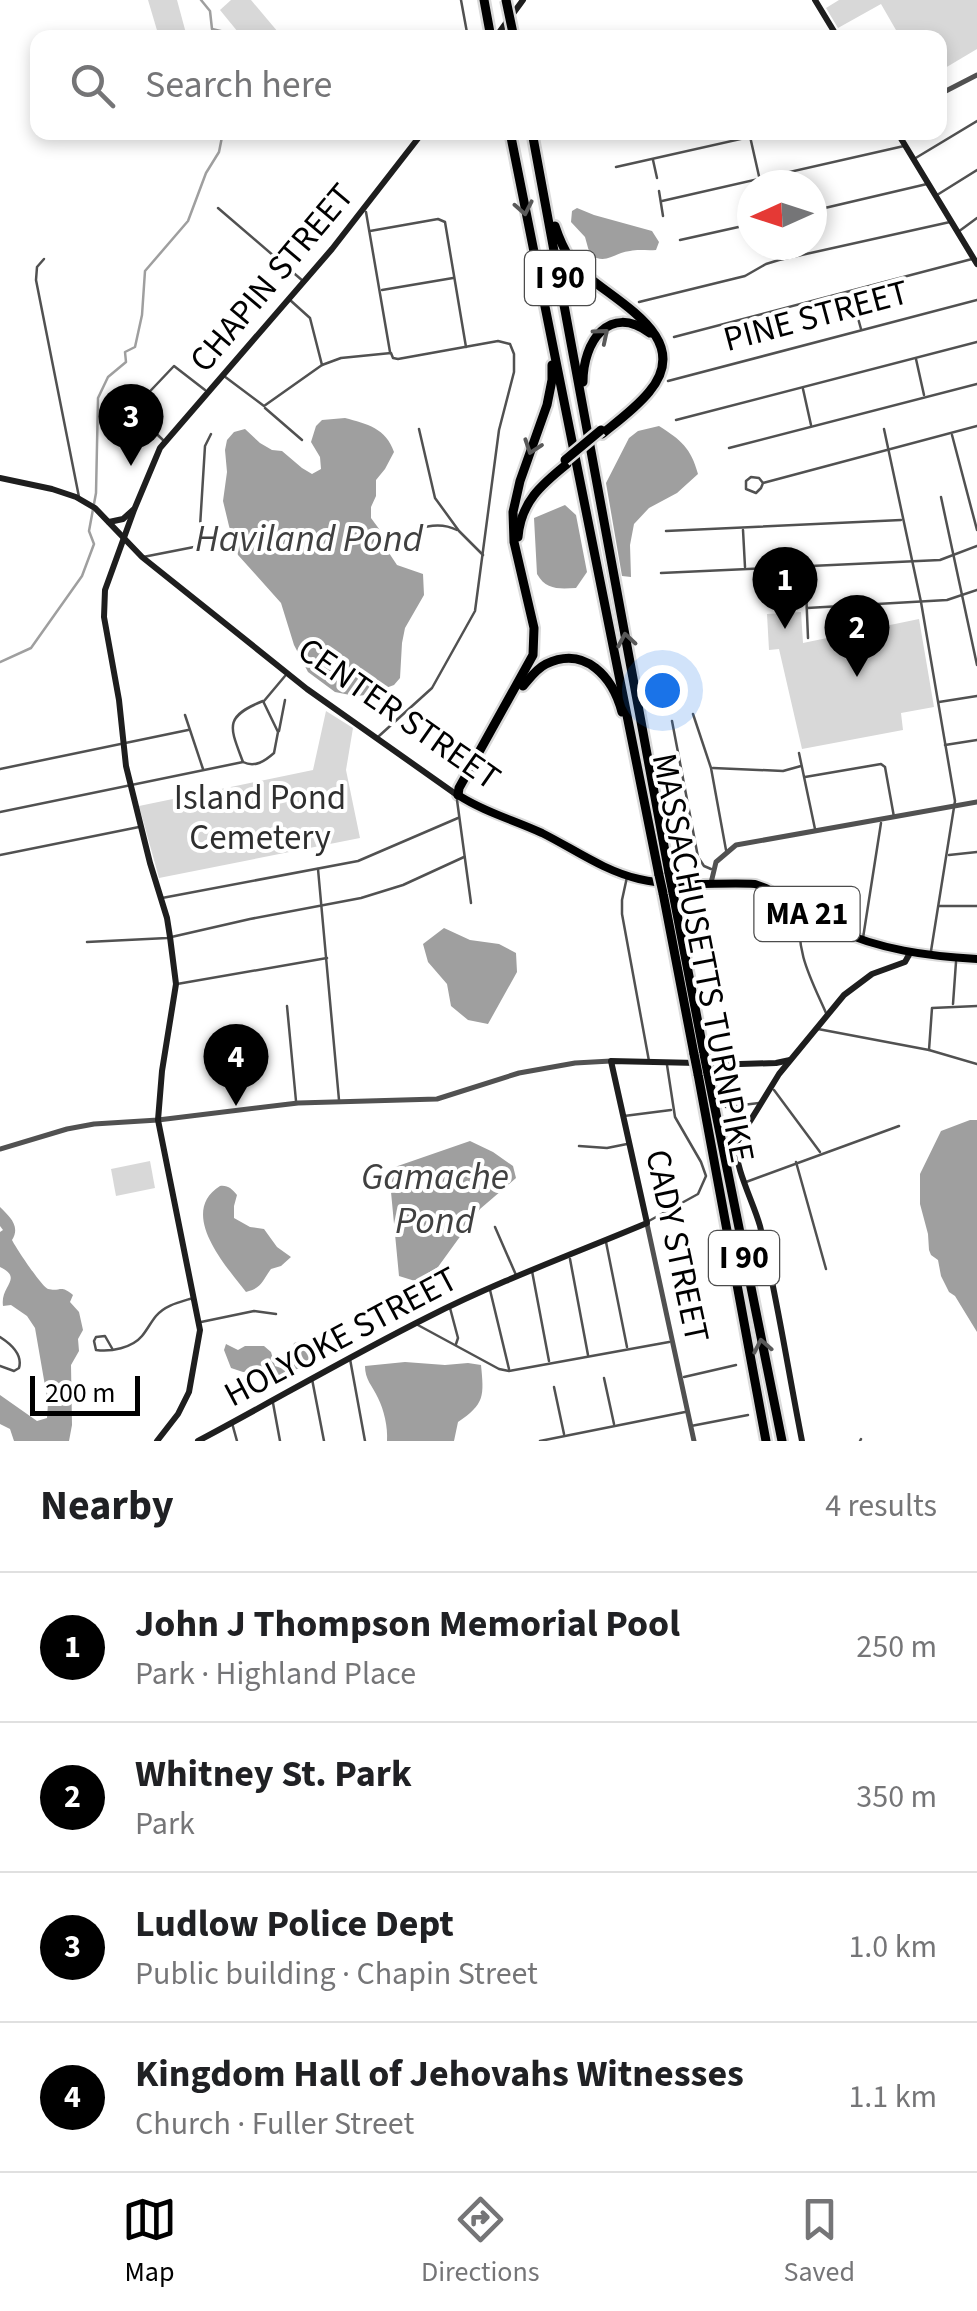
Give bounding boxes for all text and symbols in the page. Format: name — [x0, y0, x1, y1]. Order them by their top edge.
search box — [30, 30, 947, 140]
icon: search — [65, 58, 120, 113]
text: Search here — [145, 58, 332, 112]
north arrow — [737, 170, 827, 260]
street label: CHAPIN STREET — [178, 173, 366, 383]
one-way arrow — [513, 200, 534, 216]
road number: I 90 — [525, 251, 595, 305]
street label: PINE STREET — [718, 267, 914, 365]
one-way arrow — [591, 329, 609, 346]
pin: 3 — [98, 384, 164, 466]
one-way arrow — [524, 438, 544, 455]
water label: Haviland Pond — [195, 512, 424, 566]
pin: 1 — [752, 546, 818, 629]
pin: 2 — [824, 594, 890, 677]
street label: CENTER STREET — [287, 625, 511, 803]
one-way arrow — [616, 631, 637, 648]
your location — [637, 665, 688, 716]
street label: MASSACHUSETTS TURNPIKE — [639, 749, 767, 1167]
park label: Island Pond Cemetery — [174, 773, 346, 863]
road number: MA 21 — [754, 887, 860, 941]
pin: 4 — [204, 1024, 268, 1106]
street label: CADY STREET — [632, 1145, 722, 1347]
water label: Gamache Pond — [361, 1150, 509, 1248]
road number: I 90 — [709, 1231, 779, 1285]
street label: HOLYOKE STREET — [215, 1254, 467, 1420]
one-way arrow — [752, 1337, 773, 1354]
scale bar — [30, 1371, 140, 1416]
text: 200 m — [45, 1373, 116, 1413]
text: Nearby — [40, 1476, 174, 1536]
text: 4 results — [825, 1483, 937, 1529]
text: John J Thompson Memorial Pool — [135, 1597, 680, 1651]
text: 1 — [64, 1624, 81, 1670]
text: 250 m — [856, 1624, 937, 1670]
text: Park · Highland Place — [135, 1651, 416, 1697]
text: Whitney St. Park — [135, 1747, 412, 1801]
text: 2 — [64, 1774, 81, 1820]
text: 350 m — [856, 1774, 937, 1820]
text: Park — [135, 1801, 195, 1847]
text: Ludlow Police Dept — [135, 1897, 454, 1951]
text: 3 — [64, 1924, 81, 1970]
text: 1.0 km — [848, 1924, 937, 1970]
text: Public building · Chapin Street — [135, 1951, 538, 1997]
text: Kingdom Hall of Jehovahs Witnesses — [135, 2047, 744, 2101]
text: 4 — [64, 2074, 81, 2120]
text: 1.1 km — [848, 2074, 937, 2120]
text: Church · Fuller Street — [135, 2101, 414, 2147]
tab: Map — [122, 2192, 177, 2292]
tab: Directions — [421, 2192, 540, 2292]
tab: Saved — [784, 2192, 855, 2292]

